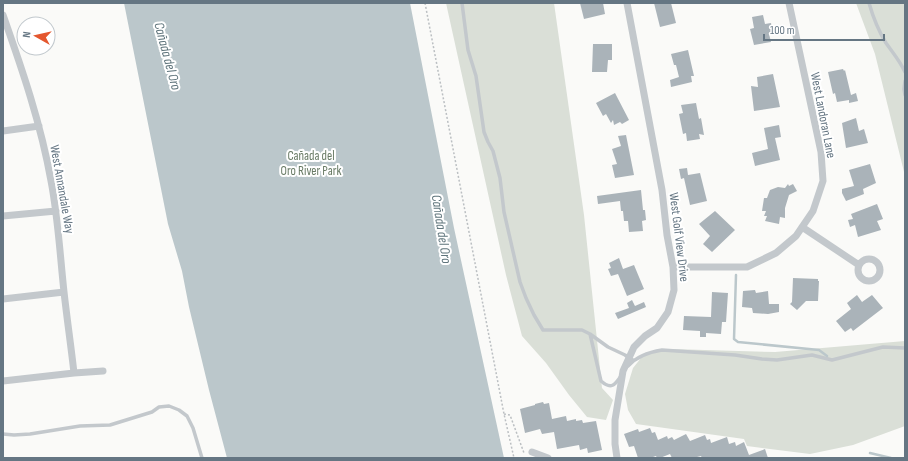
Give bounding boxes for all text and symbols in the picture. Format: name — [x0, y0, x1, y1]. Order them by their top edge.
north arrow — [16, 16, 56, 56]
scale bar — [764, 16, 884, 42]
water label: Cañada del Oro — [150, 20, 185, 92]
text: 100 m — [770, 23, 795, 38]
text: N — [20, 31, 33, 38]
street label: West Landoran Lane — [807, 71, 839, 159]
street label: West Annandale Way — [46, 144, 78, 235]
park label: Cañada del Oro River Park — [281, 148, 341, 179]
street label: West Golf View Drive — [666, 192, 692, 283]
water label: Cañada del Oro — [428, 193, 455, 265]

